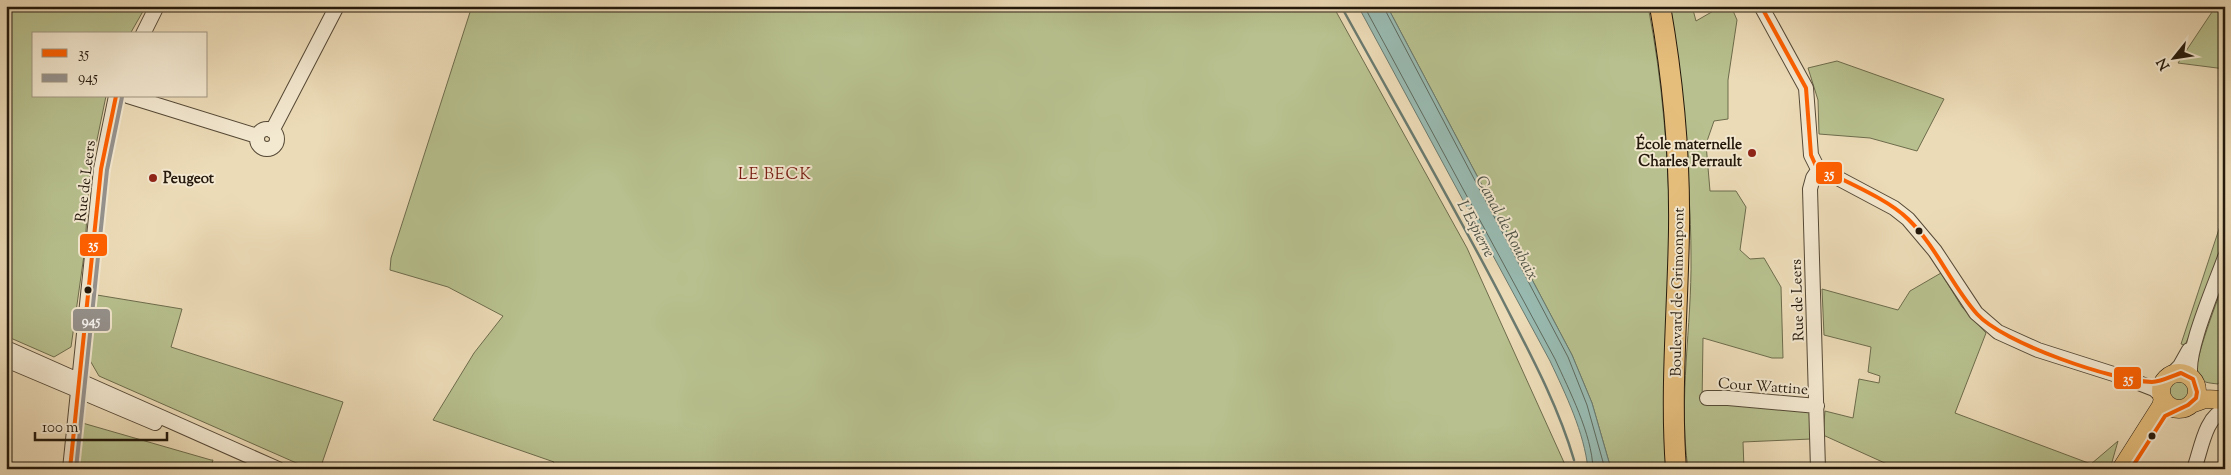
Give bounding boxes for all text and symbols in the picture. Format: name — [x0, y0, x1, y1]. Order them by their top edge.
legend — [32, 32, 208, 98]
north arrow — [2148, 32, 2198, 82]
text: 35 — [78, 44, 89, 65]
text: N — [2153, 54, 2176, 73]
text: 945 — [78, 68, 98, 89]
place label: École maternelle Charles Perrault — [1636, 133, 1743, 173]
street label: Rue de Leers — [71, 139, 102, 223]
marker: École maternelle Charles Perrault — [1746, 147, 1758, 159]
line badge: 35 — [1815, 161, 1843, 185]
district label: LE BECK — [738, 164, 812, 187]
text: 35 — [1824, 165, 1834, 185]
place label: Peugeot — [163, 169, 215, 190]
marker: Peugeot — [147, 172, 159, 184]
water label: Canal de Roubaix — [1469, 172, 1543, 285]
water label: L'Espierre — [1450, 196, 1500, 262]
street label: Boulevard de Grimonpont — [1667, 207, 1690, 377]
unlabelled marker — [1914, 226, 1924, 236]
line badge: 35 — [79, 233, 108, 257]
text: 35 — [88, 236, 98, 256]
street label: Rue de Leers — [1787, 258, 1810, 341]
unlabelled marker — [83, 285, 93, 295]
line badge: 945 — [72, 308, 111, 332]
text: 945 — [82, 312, 101, 332]
line badge: 35 — [2113, 366, 2142, 390]
text: 35 — [2123, 370, 2133, 390]
street label: Cour Wattine — [1717, 374, 1809, 401]
scale bar — [35, 410, 168, 442]
text: 100 m — [42, 418, 79, 439]
unlabelled marker — [2147, 431, 2157, 441]

